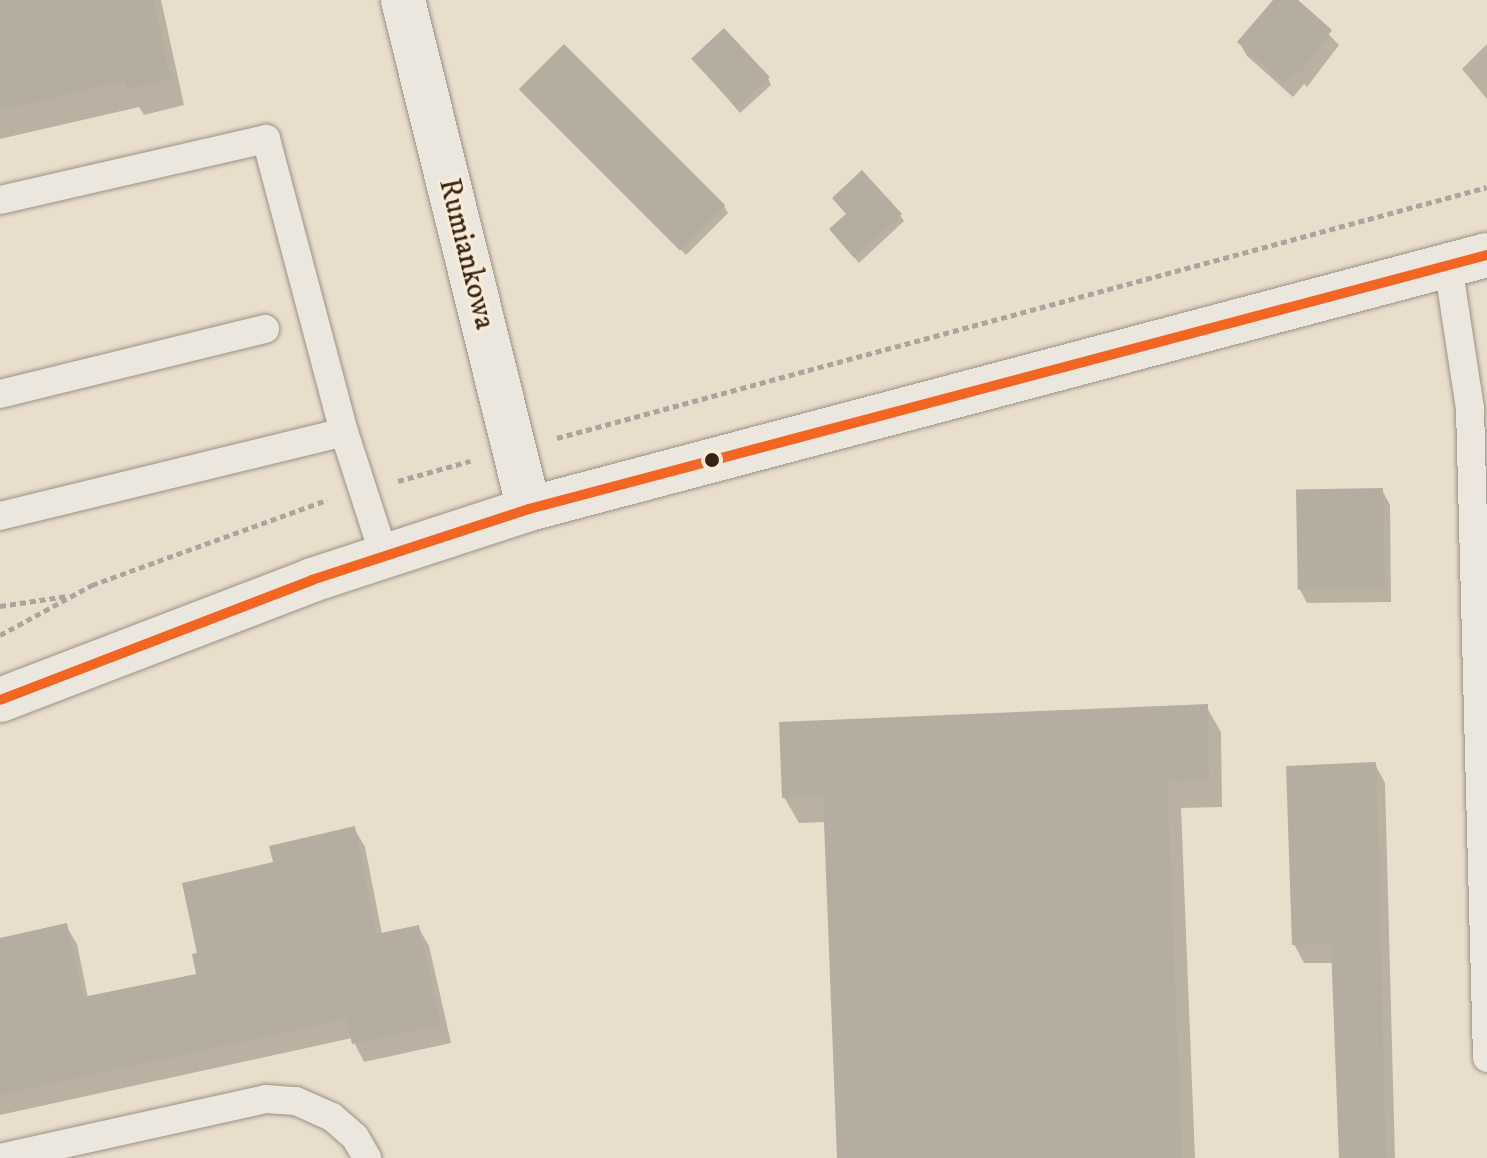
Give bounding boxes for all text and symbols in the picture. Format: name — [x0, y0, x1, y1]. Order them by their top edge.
street label: Rumiankowa — [430, 175, 502, 333]
unlabelled marker — [704, 452, 720, 468]

